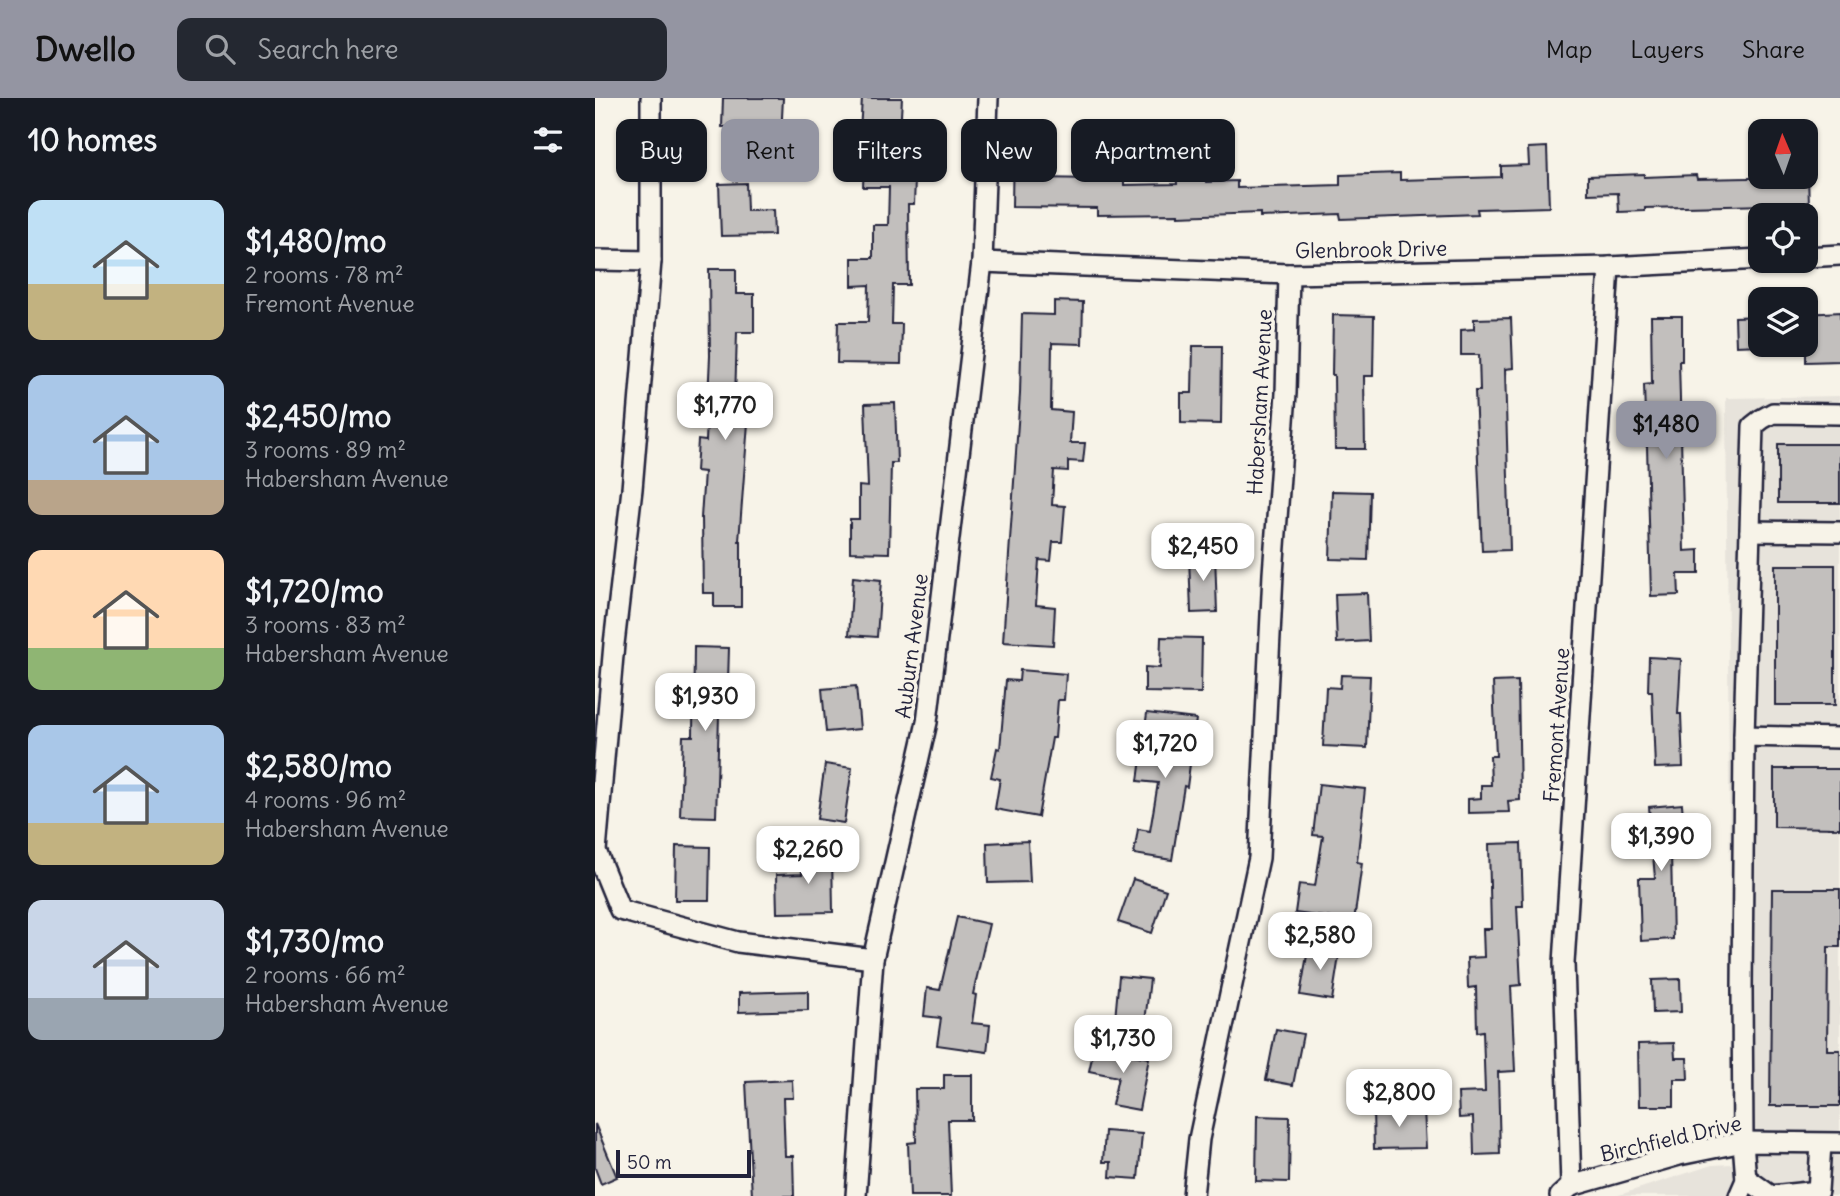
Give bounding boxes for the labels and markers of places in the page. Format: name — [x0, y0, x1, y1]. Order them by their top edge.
pin: $1,770 — [668, 382, 782, 442]
pin: $1,480 — [1609, 402, 1723, 461]
pin: $2,450 — [1146, 524, 1260, 583]
pin: $1,930 — [648, 674, 762, 733]
pin: $1,720 — [1108, 720, 1222, 780]
pin: $1,390 — [1604, 814, 1718, 873]
pin: $2,260 — [751, 826, 865, 886]
pin: $2,580 — [1263, 912, 1377, 972]
pin: $1,730 — [1066, 1016, 1180, 1075]
pin: $2,800 — [1342, 1070, 1456, 1129]

